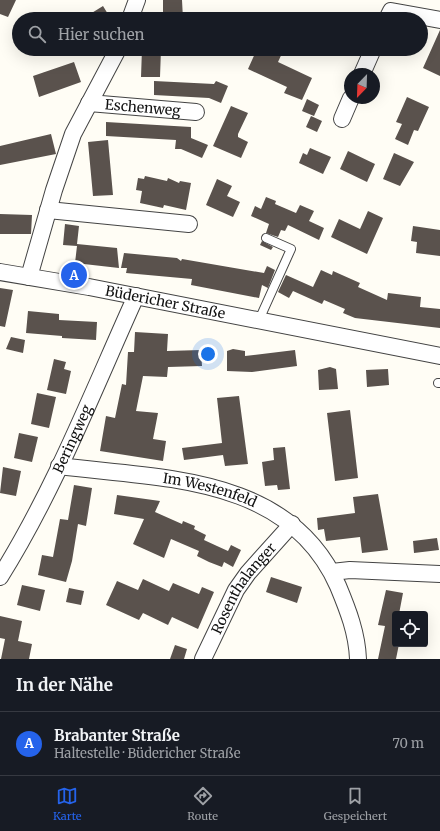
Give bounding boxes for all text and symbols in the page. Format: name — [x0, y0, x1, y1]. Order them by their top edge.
search box — [12, 12, 428, 56]
icon: search — [26, 23, 48, 45]
text: Hier suchen — [58, 25, 145, 44]
north arrow — [344, 68, 380, 104]
street label: Eschenweg — [104, 95, 182, 120]
pin: A — [61, 260, 87, 290]
street label: Büdericher Straße — [104, 281, 227, 323]
your location — [198, 344, 218, 364]
street label: Beringweg — [49, 401, 96, 476]
street label: Im Westenfeld — [162, 469, 260, 511]
street label: Rosenthalanger — [207, 539, 280, 637]
map controls — [392, 611, 428, 647]
button: locate — [392, 611, 428, 647]
text: In der Nähe — [16, 674, 113, 696]
text: Brabanter Straße — [54, 726, 180, 745]
text: A — [24, 735, 34, 752]
text: 70 m — [393, 735, 424, 752]
text: Haltestelle · Büdericher Straße — [54, 745, 240, 762]
tab: Karte — [53, 785, 82, 823]
tab: Route — [187, 785, 218, 823]
tab: Gespeichert — [324, 785, 387, 823]

